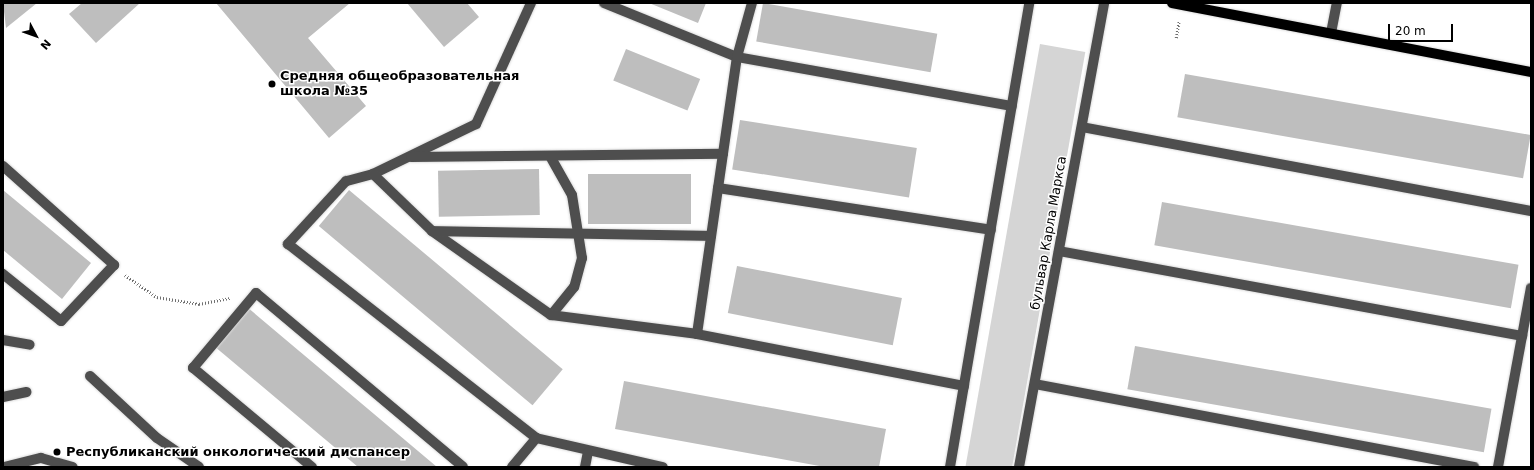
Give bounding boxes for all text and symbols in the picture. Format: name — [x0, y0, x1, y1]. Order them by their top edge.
north arrow — [16, 16, 56, 56]
scale bar — [1390, 16, 1455, 42]
text: 20 m — [1395, 24, 1426, 38]
text: N — [38, 36, 53, 52]
place label: Средняя общеобразовательная школа №35 — [280, 69, 519, 100]
marker: Средняя общеобразовательная школа №35 — [267, 79, 277, 89]
street label: бульвар Карла Маркса — [1028, 155, 1070, 311]
place label: Республиканский онкологический диспансер — [66, 444, 410, 460]
marker: Республиканский онкологический диспансер — [51, 446, 63, 458]

